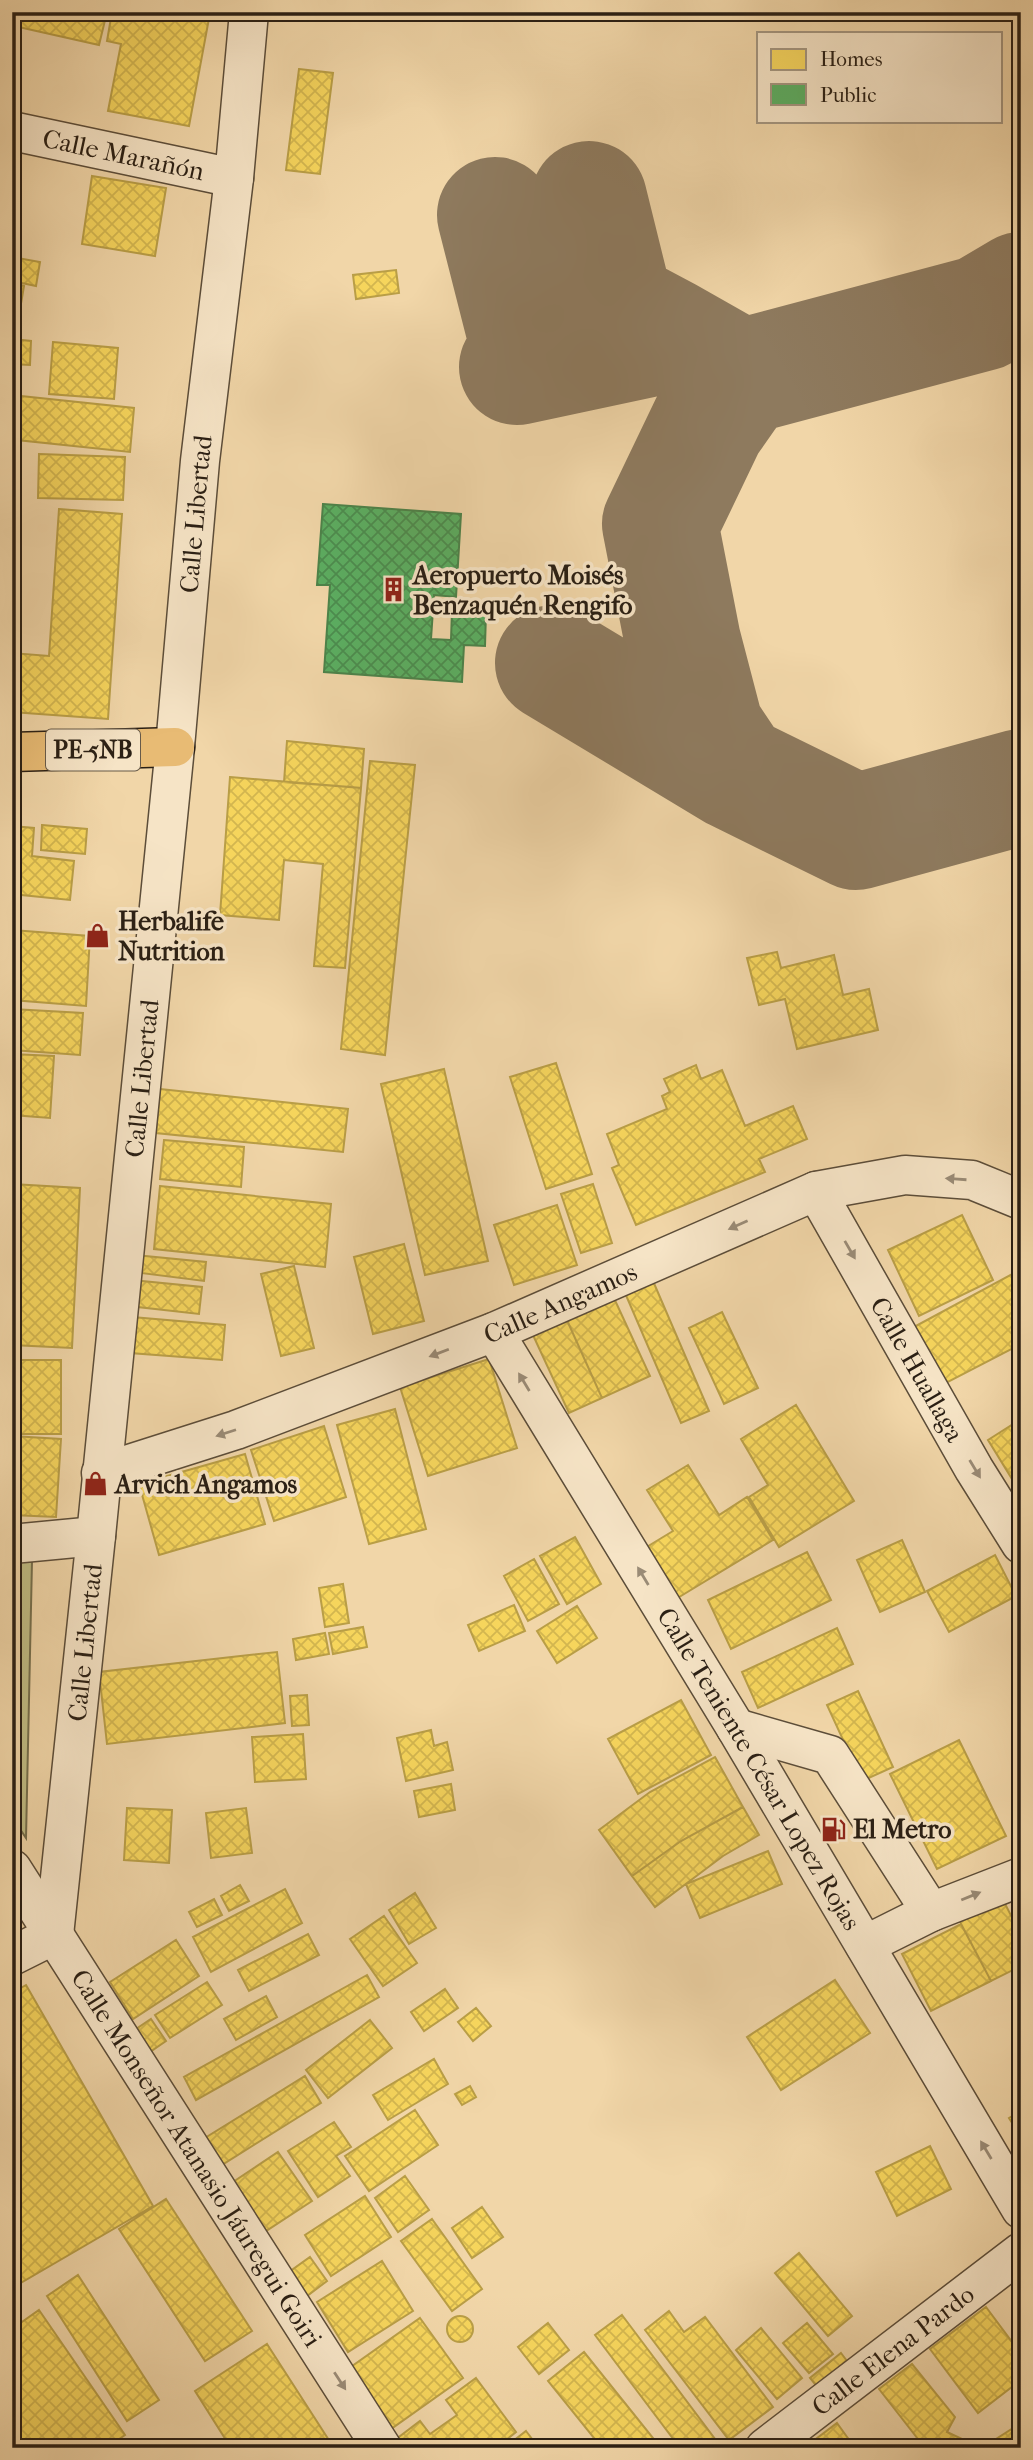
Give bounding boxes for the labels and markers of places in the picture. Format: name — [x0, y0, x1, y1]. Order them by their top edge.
place label: Aeropuerto Moisés Benzaquén Rengifo — [411, 560, 633, 621]
building icon: Aeropuerto Moisés Benzaquén Rengifo — [379, 576, 407, 604]
place label: Herbalife Nutrition — [118, 906, 225, 967]
shop icon: Herbalife Nutrition — [84, 922, 112, 950]
place label: Arvich Angamos — [113, 1469, 298, 1500]
shop icon: Arvich Angamos — [81, 1470, 109, 1498]
place label: El Metro — [853, 1814, 951, 1845]
fuel station icon: El Metro — [819, 1815, 847, 1843]

